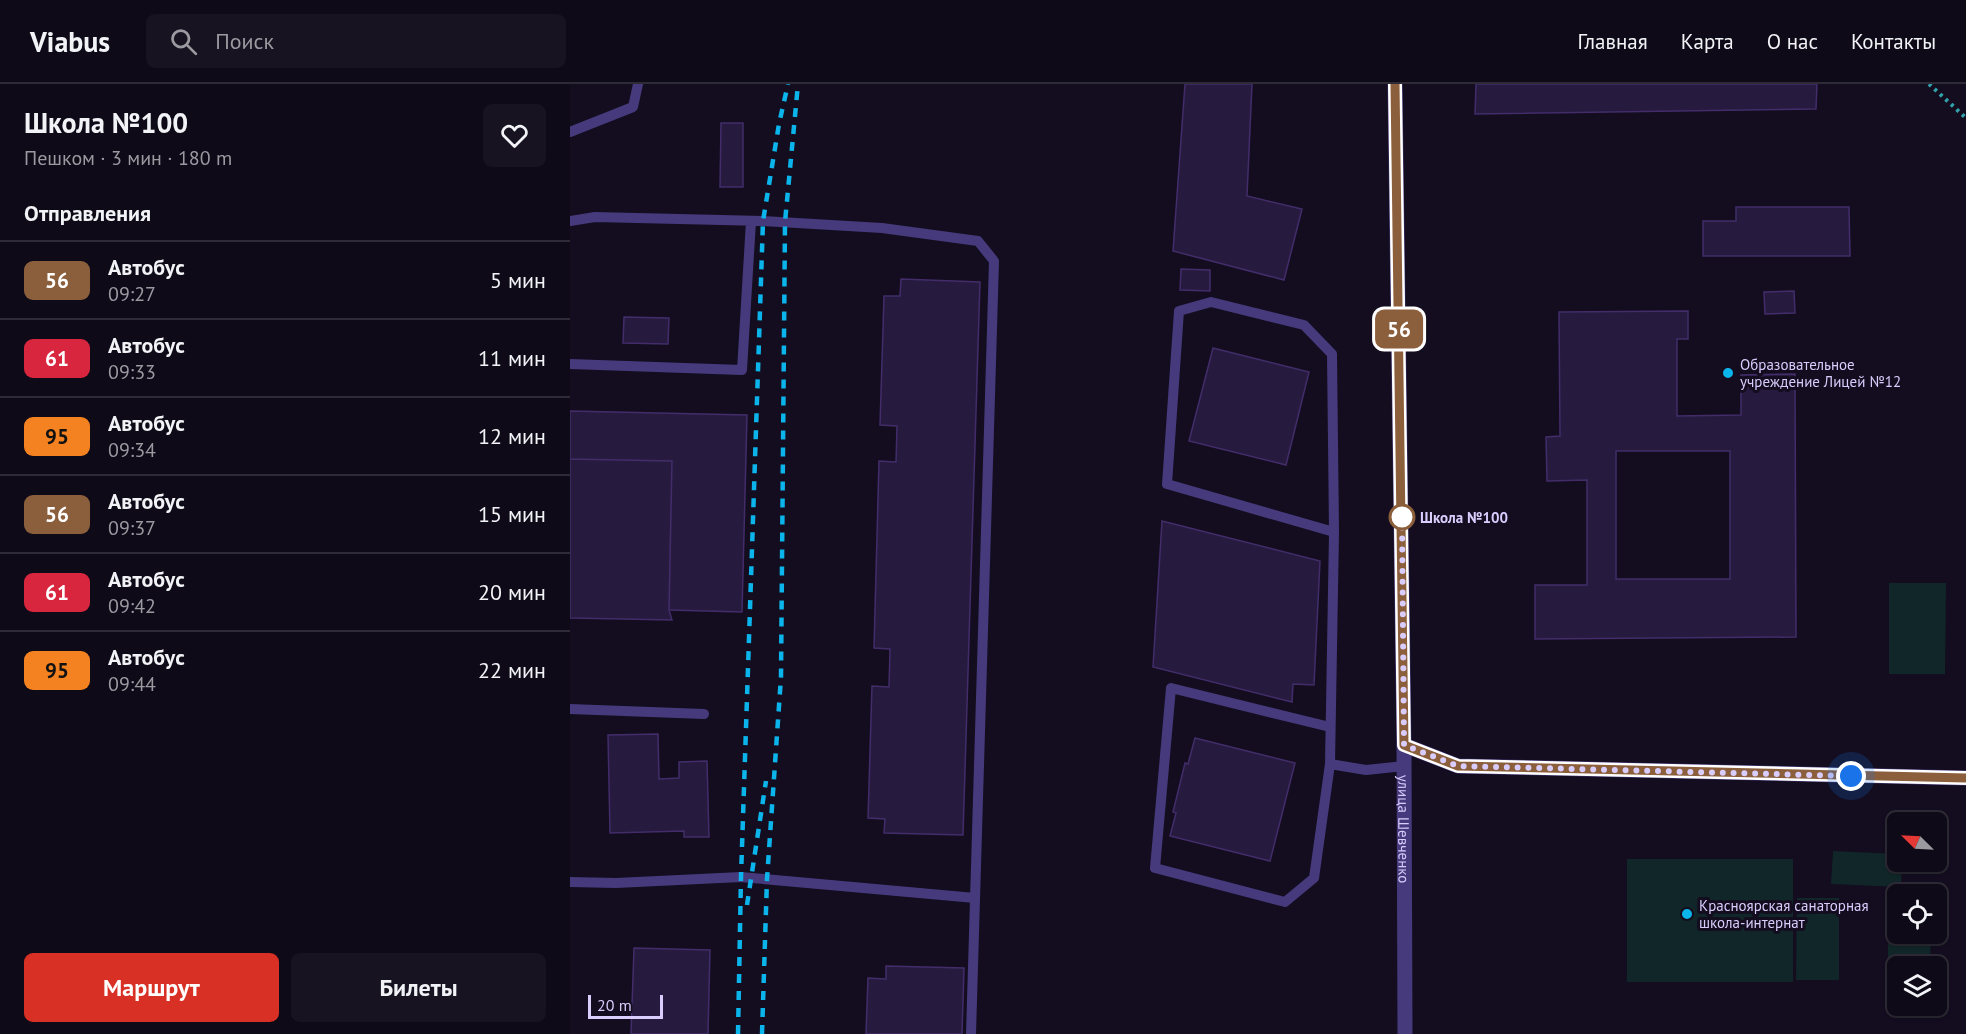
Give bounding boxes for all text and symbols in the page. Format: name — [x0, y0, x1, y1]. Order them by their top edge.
search box — [146, 14, 566, 68]
text: Viabus — [30, 23, 110, 60]
icon: search — [167, 25, 200, 58]
text: Поиск — [215, 27, 274, 55]
text: Главная — [1577, 28, 1648, 55]
text: Карта — [1681, 28, 1734, 55]
text: О нас — [1767, 28, 1818, 55]
text: Контакты — [1851, 28, 1936, 55]
text: Школа №100 — [24, 104, 188, 141]
button: heart — [483, 104, 546, 167]
text: Пешком · 3 мин · 180 m — [24, 145, 232, 171]
text: Отправления — [24, 199, 151, 227]
text: Автобус — [108, 253, 185, 281]
text: 5 мин — [490, 266, 546, 294]
text: 56 — [45, 267, 69, 294]
text: 09:27 — [108, 281, 156, 307]
line badge: 56 — [1372, 310, 1426, 348]
text: 56 — [1387, 316, 1411, 343]
text: Автобус — [108, 331, 185, 359]
text: 11 мин — [478, 344, 546, 372]
text: 61 — [45, 345, 69, 372]
place label: Образовательное учреждение Лицей №12 — [1740, 355, 1901, 391]
text: 09:33 — [108, 359, 156, 385]
marker: Образовательное учреждение Лицей №12 — [1721, 366, 1735, 380]
text: Автобус — [108, 409, 185, 437]
text: 12 мин — [478, 422, 546, 450]
text: 95 — [45, 423, 69, 450]
text: 09:34 — [108, 437, 156, 463]
text: Автобус — [108, 487, 185, 515]
text: 15 мин — [478, 500, 546, 528]
text: 56 — [45, 501, 69, 528]
marker: Школа №100 — [1389, 504, 1415, 530]
place label: Школа №100 — [1420, 508, 1508, 527]
text: 09:37 — [108, 515, 156, 541]
text: Автобус — [108, 565, 185, 593]
text: 20 мин — [478, 578, 546, 606]
text: 61 — [45, 579, 69, 606]
text: 09:42 — [108, 593, 156, 619]
text: Автобус — [108, 643, 185, 671]
text: 22 мин — [478, 656, 546, 684]
text: 95 — [45, 657, 69, 684]
text: 09:44 — [108, 671, 156, 697]
your location — [1836, 761, 1866, 791]
street label: улица Шевченко — [1395, 775, 1414, 883]
north arrow — [1887, 812, 1947, 872]
map controls — [1887, 812, 1947, 1016]
button: locate — [1887, 884, 1947, 944]
place label: Красноярская санаторная школа-интернат — [1699, 896, 1869, 932]
marker: Красноярская санаторная школа-интернат — [1680, 907, 1694, 921]
button: Маршрут — [24, 953, 279, 1022]
button: Билеты — [291, 953, 546, 1022]
button: layers — [1887, 956, 1947, 1016]
scale bar — [588, 992, 663, 1020]
text: 20 m — [597, 995, 632, 1015]

